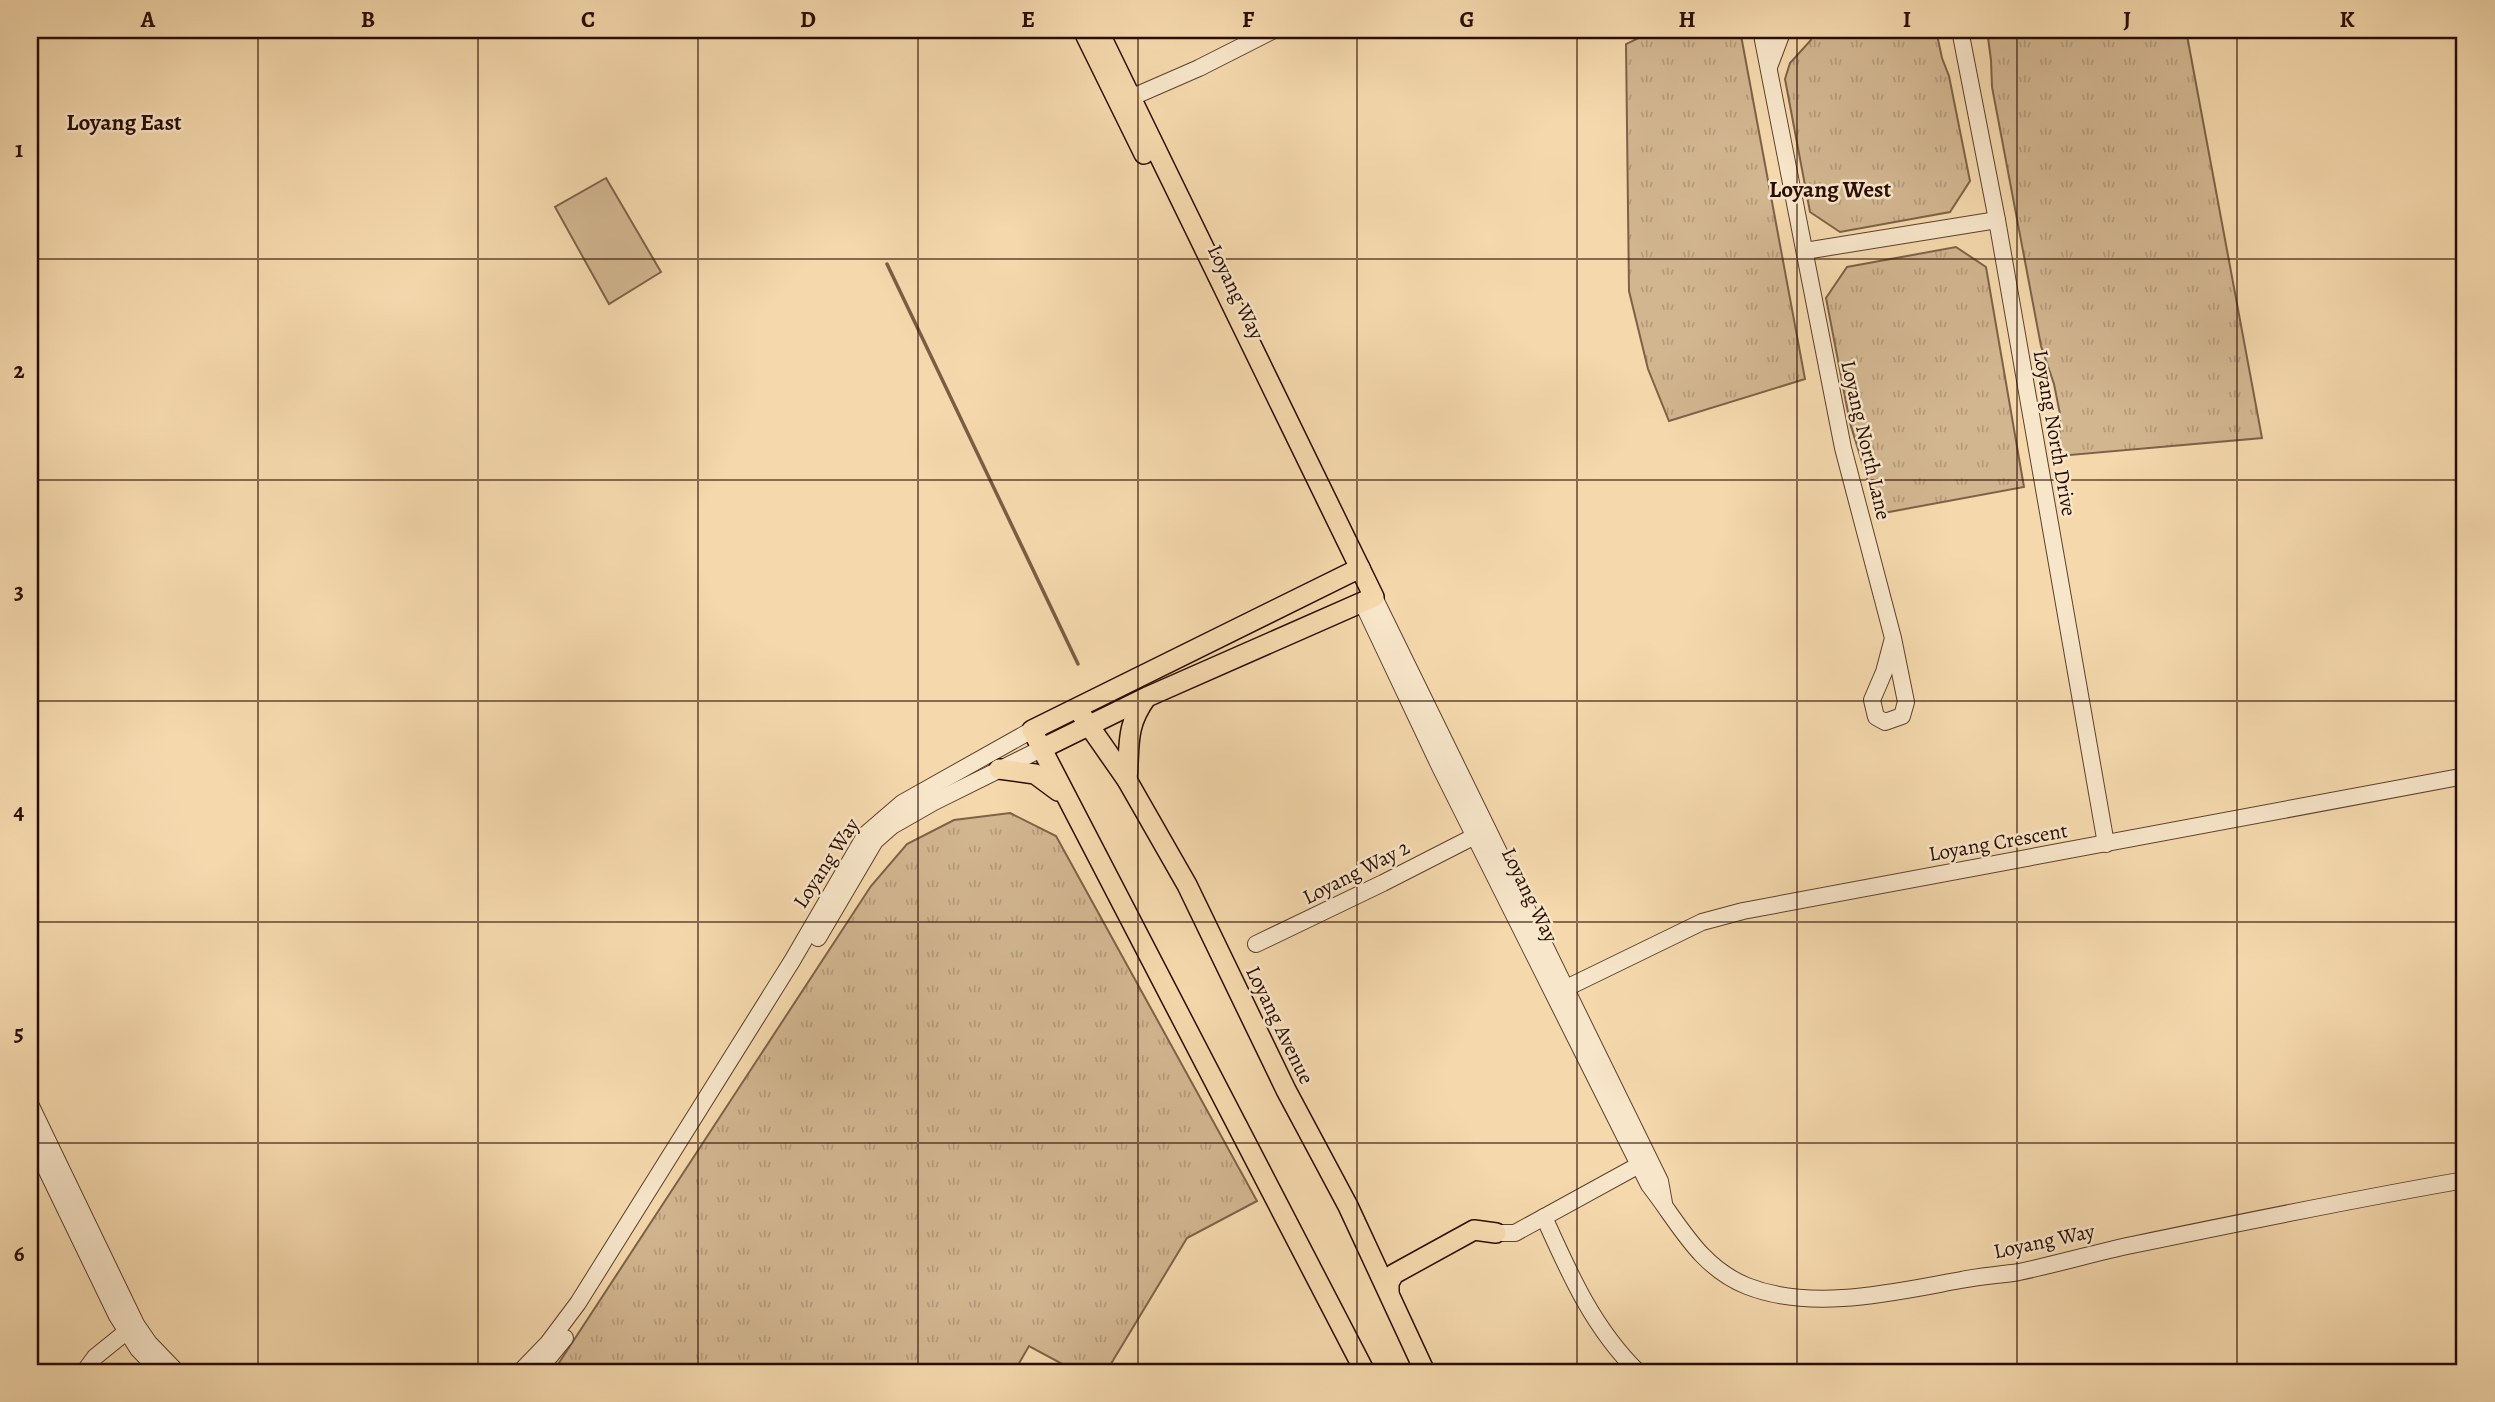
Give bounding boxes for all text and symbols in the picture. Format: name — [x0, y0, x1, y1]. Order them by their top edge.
text: A — [140, 4, 156, 35]
text: B — [361, 4, 375, 35]
text: C — [581, 4, 595, 35]
text: D — [800, 4, 816, 35]
text: E — [1021, 4, 1035, 35]
text: F — [1242, 4, 1255, 35]
text: G — [1459, 4, 1475, 35]
text: H — [1678, 4, 1696, 35]
text: I — [1903, 4, 1911, 35]
text: J — [2123, 4, 2131, 35]
text: K — [2339, 4, 2355, 35]
district label: Loyang East — [66, 107, 182, 138]
text: 1 — [15, 134, 23, 165]
district label: Loyang West — [1769, 174, 1891, 205]
street label: Loyang Way — [1201, 240, 1271, 345]
street label: Loyang North Drive — [2027, 348, 2083, 518]
text: 2 — [13, 355, 25, 386]
street label: Loyang North Lane — [1834, 358, 1898, 522]
text: 3 — [14, 576, 24, 607]
text: 4 — [14, 796, 25, 827]
street label: Loyang Way — [786, 812, 866, 914]
street label: Loyang Crescent — [1926, 816, 2070, 868]
street label: Loyang Way 2 — [1298, 833, 1414, 911]
street label: Loyang Way — [1495, 843, 1565, 948]
street label: Loyang Avenue — [1239, 961, 1321, 1089]
text: 5 — [14, 1017, 24, 1048]
street label: Loyang Way — [1991, 1217, 2098, 1265]
text: 6 — [14, 1238, 25, 1269]

